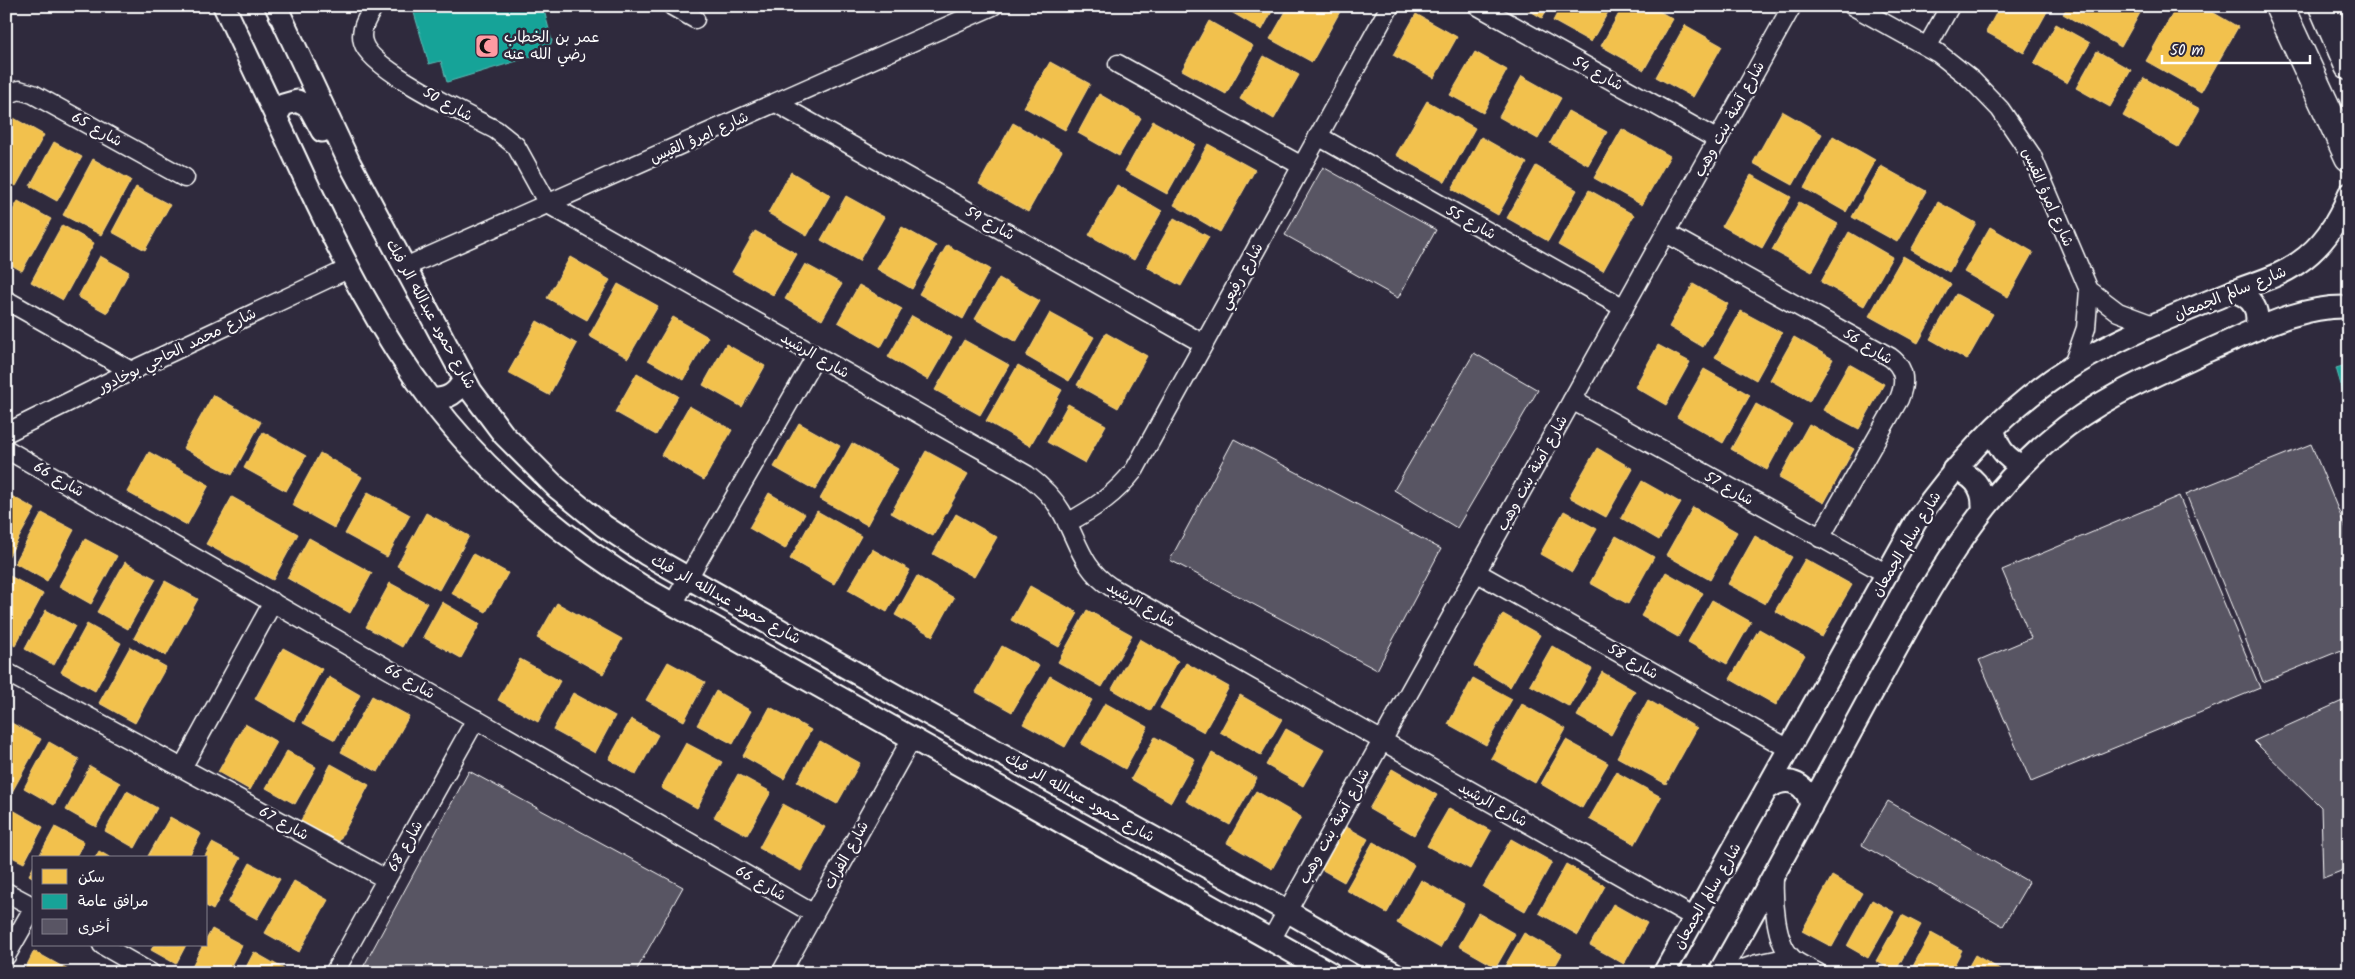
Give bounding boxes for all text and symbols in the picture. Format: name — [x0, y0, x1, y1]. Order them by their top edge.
place label: عمر بن الخطاب رضي الله عنه — [504, 26, 599, 67]
scale bar — [2162, 32, 2310, 64]
mosque icon: عمر بن الخطاب رضي الله عنه — [474, 33, 500, 59]
text: 50 m — [2170, 39, 2204, 63]
street label: شارع 54 — [1568, 50, 1627, 98]
street label: شارع آمنة بنت وهب — [1688, 57, 1772, 182]
street label: شارع 50 — [418, 81, 477, 128]
street label: شارع امرؤ القيس — [646, 105, 753, 171]
street label: شارع 65 — [67, 106, 126, 154]
street label: شارع امرؤ القيس — [2014, 144, 2080, 251]
street label: شارع 55 — [1441, 199, 1500, 247]
street label: شارع 59 — [960, 200, 1019, 247]
street label: شارع حمود عبدالله الر فبك — [379, 235, 481, 394]
street label: شارع رفيعي — [1214, 239, 1270, 314]
street label: شارع سالم الجمعان — [2170, 260, 2290, 327]
street label: شارع محمد الحاجي بوخادور — [93, 302, 261, 400]
street label: شارع 56 — [1838, 322, 1897, 371]
street label: شارع الرشيد — [776, 326, 853, 385]
street label: شارع آمنة بنت وهب — [1491, 411, 1575, 536]
street label: شارع 66 — [29, 456, 88, 504]
street label: شارع 57 — [1699, 465, 1758, 512]
street label: شارع سالم الجمعان — [1866, 487, 1948, 602]
street label: شارع حمود عبدالله الر فبك — [646, 549, 805, 651]
street label: شارع الرشيد — [1102, 575, 1179, 634]
street label: شارع 58 — [1602, 638, 1663, 686]
street label: شارع 66 — [380, 658, 439, 706]
street label: شارع حمود عبدالله الر فبك — [1000, 747, 1159, 849]
street label: شارع آمنة بنت وهب — [1293, 764, 1377, 889]
street label: شارع الرشيد — [1453, 776, 1532, 834]
street label: شارع 67 — [254, 800, 313, 847]
street label: شارع 68 — [382, 816, 430, 877]
street label: شارع الفرات — [818, 817, 876, 894]
street label: شارع سالم الجمعان — [1668, 839, 1748, 954]
legend — [32, 856, 208, 946]
street label: شارع 66 — [731, 860, 790, 908]
text: سكن — [78, 866, 105, 890]
text: مرافق عامة — [78, 890, 148, 914]
text: أخرى — [78, 916, 110, 940]

